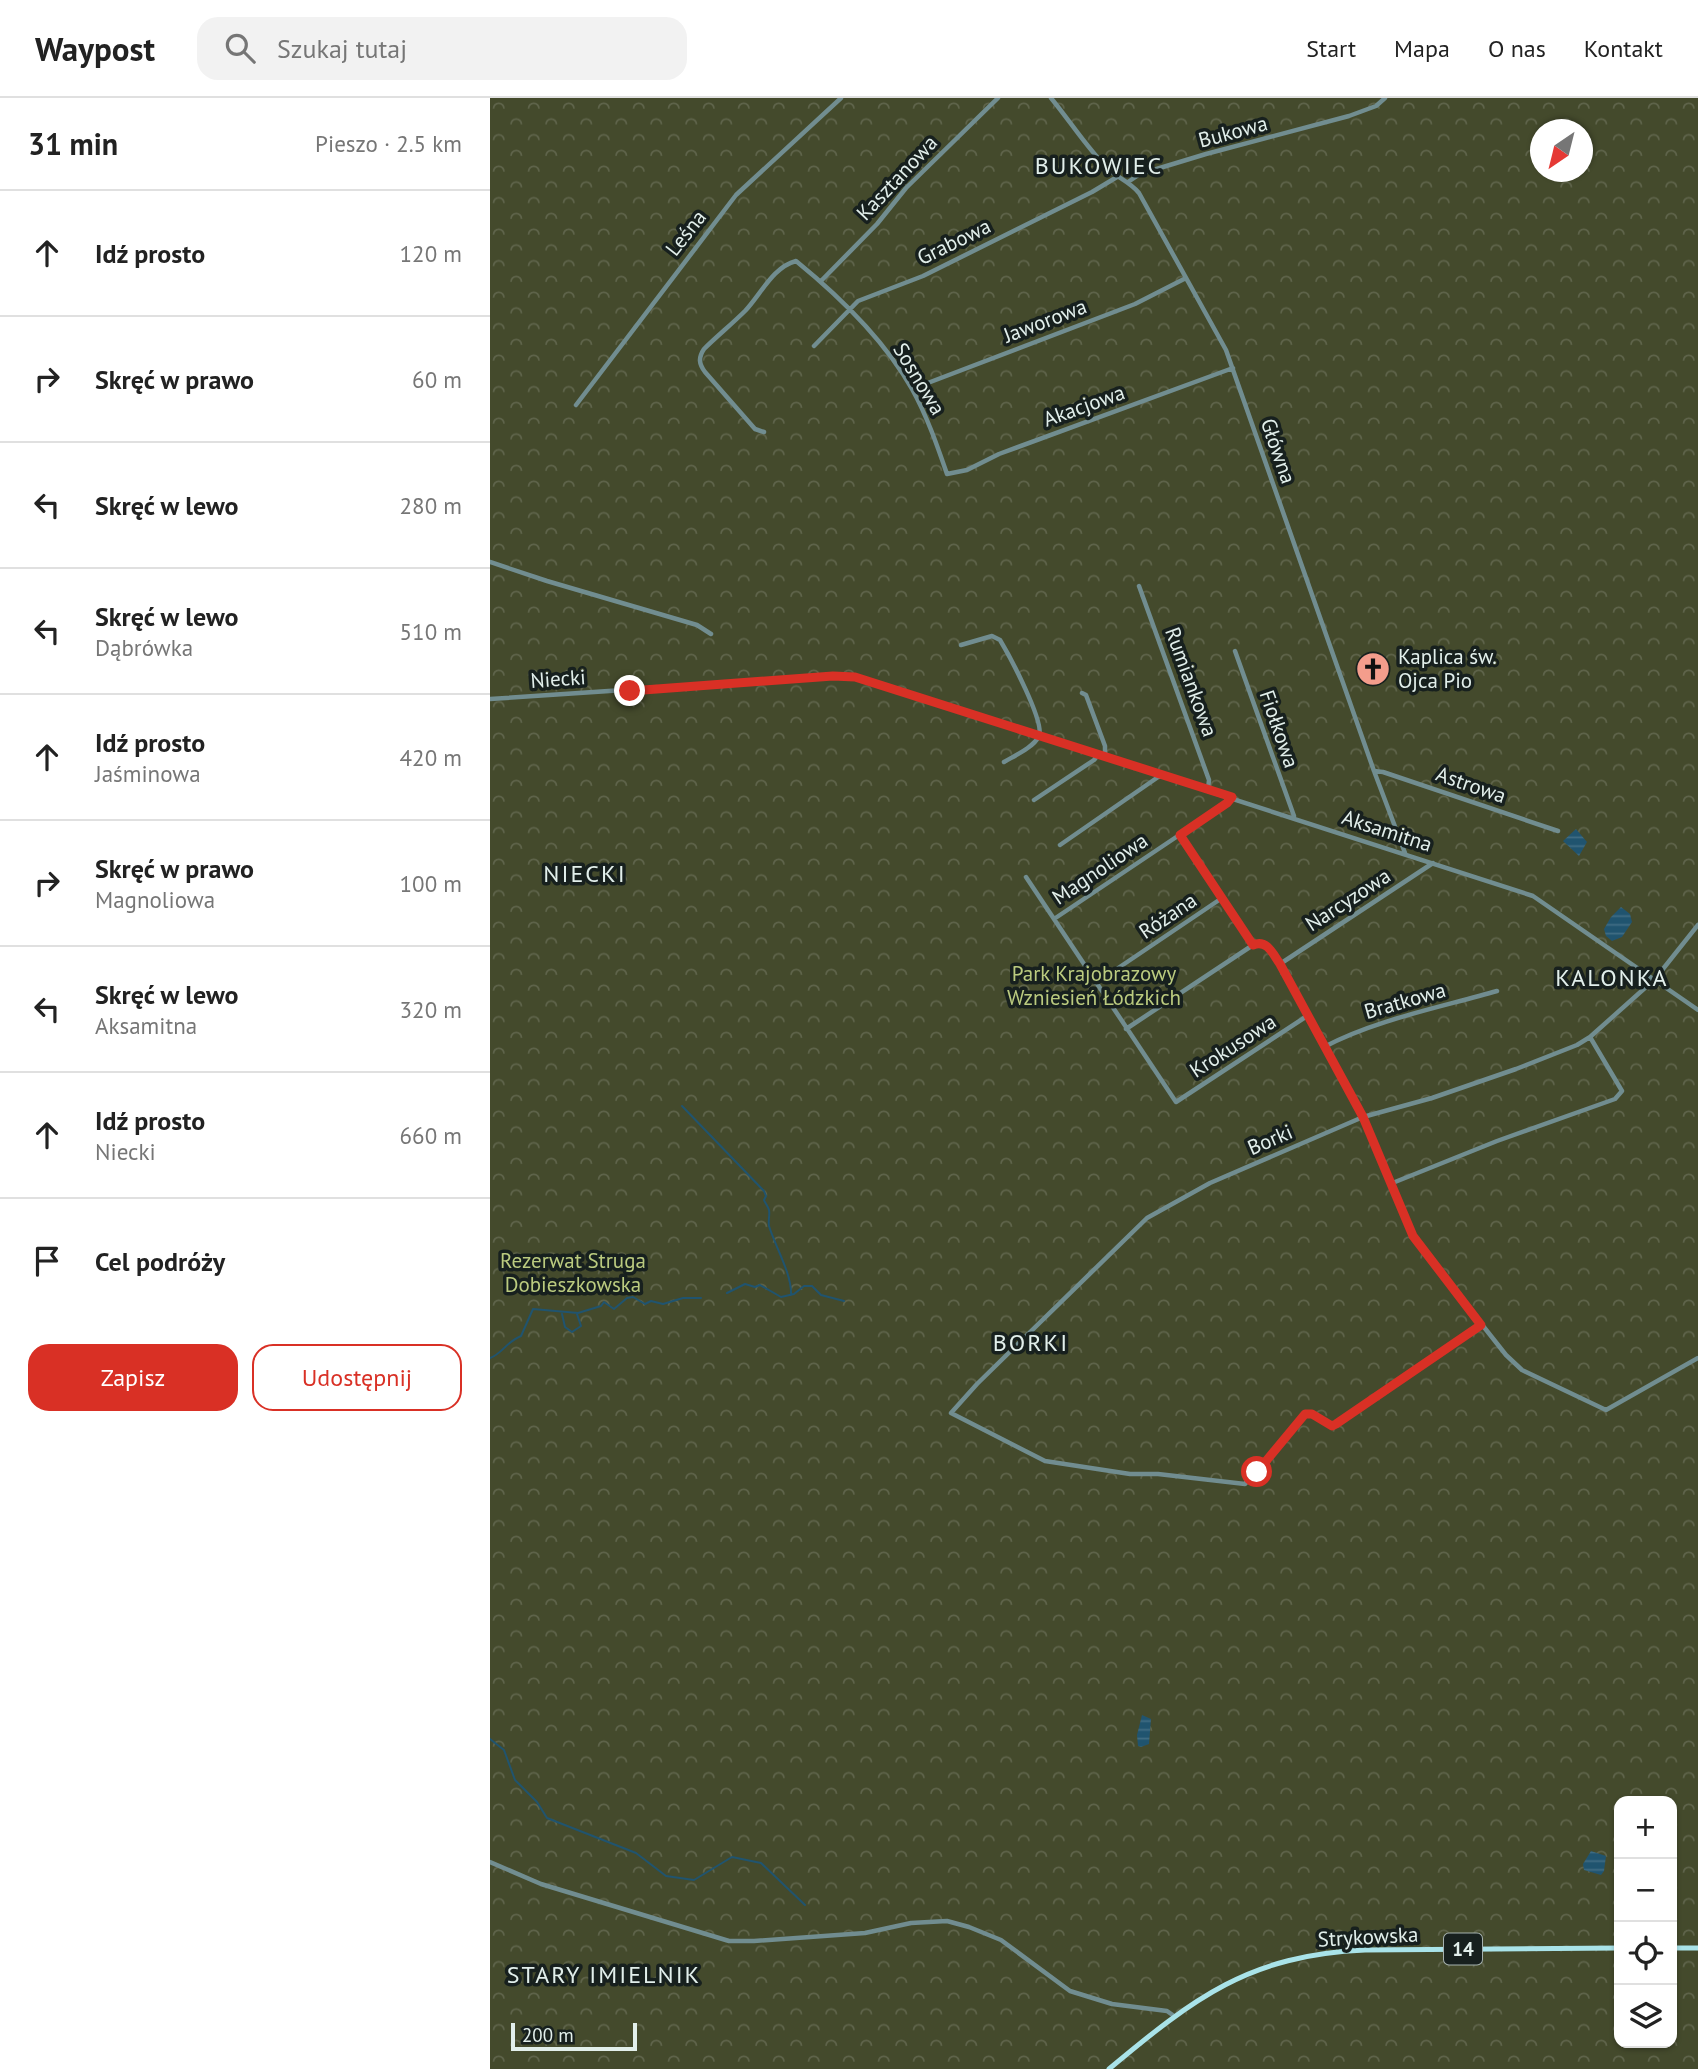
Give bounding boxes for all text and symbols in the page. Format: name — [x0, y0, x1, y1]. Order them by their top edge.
search box — [197, 17, 687, 80]
text: Waypost — [35, 27, 155, 70]
icon: search — [221, 29, 259, 67]
text: Szukaj tutaj — [277, 32, 407, 65]
text: Start — [1306, 33, 1356, 64]
text: Mapa — [1394, 33, 1450, 64]
text: O nas — [1488, 33, 1546, 64]
text: Kontakt — [1584, 33, 1663, 64]
street label: Bukowa — [1195, 109, 1270, 154]
north arrow — [1530, 119, 1593, 182]
text: 31 min — [28, 124, 118, 163]
text: Pieszo · 2.5 km — [315, 129, 462, 158]
street label: Kasztanowa — [850, 129, 943, 226]
district label: BUKOWIEC — [1035, 150, 1163, 181]
street label: Leśna — [659, 204, 712, 261]
street label: Grabowa — [913, 212, 995, 271]
icon: ahead — [28, 234, 66, 272]
text: Idź prosto — [95, 237, 205, 270]
text: 120 m — [400, 239, 462, 268]
street label: Jaworowa — [998, 292, 1090, 349]
street label: Sosnowa — [887, 338, 952, 420]
icon: right — [28, 360, 66, 398]
text: Skręć w prawo — [95, 363, 254, 396]
text: 60 m — [412, 365, 462, 394]
street label: Akacjowa — [1039, 378, 1128, 433]
street label: Główna — [1255, 415, 1302, 487]
icon: left — [28, 486, 66, 524]
text: Skręć w lewo — [95, 489, 239, 522]
text: 280 m — [400, 491, 462, 520]
text: Skręć w lewo — [95, 600, 239, 633]
icon: left — [28, 612, 66, 650]
text: 510 m — [400, 617, 462, 646]
street label: Rumiankowa — [1159, 623, 1224, 740]
text: Dąbrówka — [95, 633, 193, 662]
place label: Kaplica św. Ojca Pio — [1398, 643, 1497, 694]
church icon: Kaplica św. Ojca Pio — [1354, 650, 1392, 688]
street label: Niecki — [529, 663, 587, 694]
route end — [614, 675, 645, 706]
street label: Fiołkowa — [1254, 686, 1305, 771]
text: Idź prosto — [95, 726, 205, 759]
icon: ahead — [28, 738, 66, 776]
text: 420 m — [400, 743, 462, 772]
text: Jaśminowa — [95, 759, 201, 788]
street label: Astrowa — [1433, 760, 1510, 809]
street label: Aksamitna — [1339, 803, 1436, 858]
street label: Magnoliowa — [1047, 827, 1153, 910]
text: Skręć w prawo — [95, 852, 254, 885]
district label: NIECKI — [543, 858, 627, 889]
street label: Narcyzowa — [1300, 862, 1396, 937]
icon: right — [28, 864, 66, 902]
text: 100 m — [400, 869, 462, 898]
text: Magnoliowa — [95, 885, 215, 914]
street label: Różana — [1134, 886, 1202, 945]
park label: Park Krajobrazowy Wzniesień Łódzkich — [1007, 960, 1181, 1011]
district label: KALONKA — [1555, 962, 1669, 993]
street label: Bratkowa — [1361, 976, 1449, 1025]
text: Skręć w lewo — [95, 978, 239, 1011]
icon: left — [28, 990, 66, 1028]
text: 320 m — [400, 995, 462, 1024]
street label: Krokusowa — [1184, 1008, 1281, 1084]
text: Aksamitna — [95, 1011, 197, 1040]
text: Idź prosto — [95, 1104, 205, 1137]
icon: ahead — [28, 1116, 66, 1154]
street label: Borki — [1243, 1118, 1296, 1161]
text: 660 m — [400, 1121, 462, 1150]
text: Niecki — [95, 1137, 156, 1166]
icon: arrive — [28, 1242, 66, 1280]
text: Cel podróży — [95, 1245, 225, 1278]
park label: Rezerwat Struga Dobieszkowska — [500, 1247, 646, 1298]
district label: BORKI — [993, 1327, 1069, 1358]
button: Zapisz — [28, 1344, 238, 1411]
button: Udostępnij — [252, 1344, 462, 1411]
route start — [1241, 1456, 1272, 1487]
map controls — [1614, 1796, 1677, 2048]
button: + — [1614, 1796, 1677, 1859]
button: − — [1614, 1859, 1677, 1922]
street label: Strykowska — [1317, 1920, 1419, 1953]
button: locate — [1614, 1922, 1677, 1985]
road number: 14 — [1444, 1934, 1482, 1965]
district label: STARY IMIELNIK — [507, 1959, 701, 1990]
button: layers — [1614, 1985, 1677, 2048]
scale bar — [511, 2020, 637, 2052]
text: 200 m — [522, 2023, 574, 2047]

